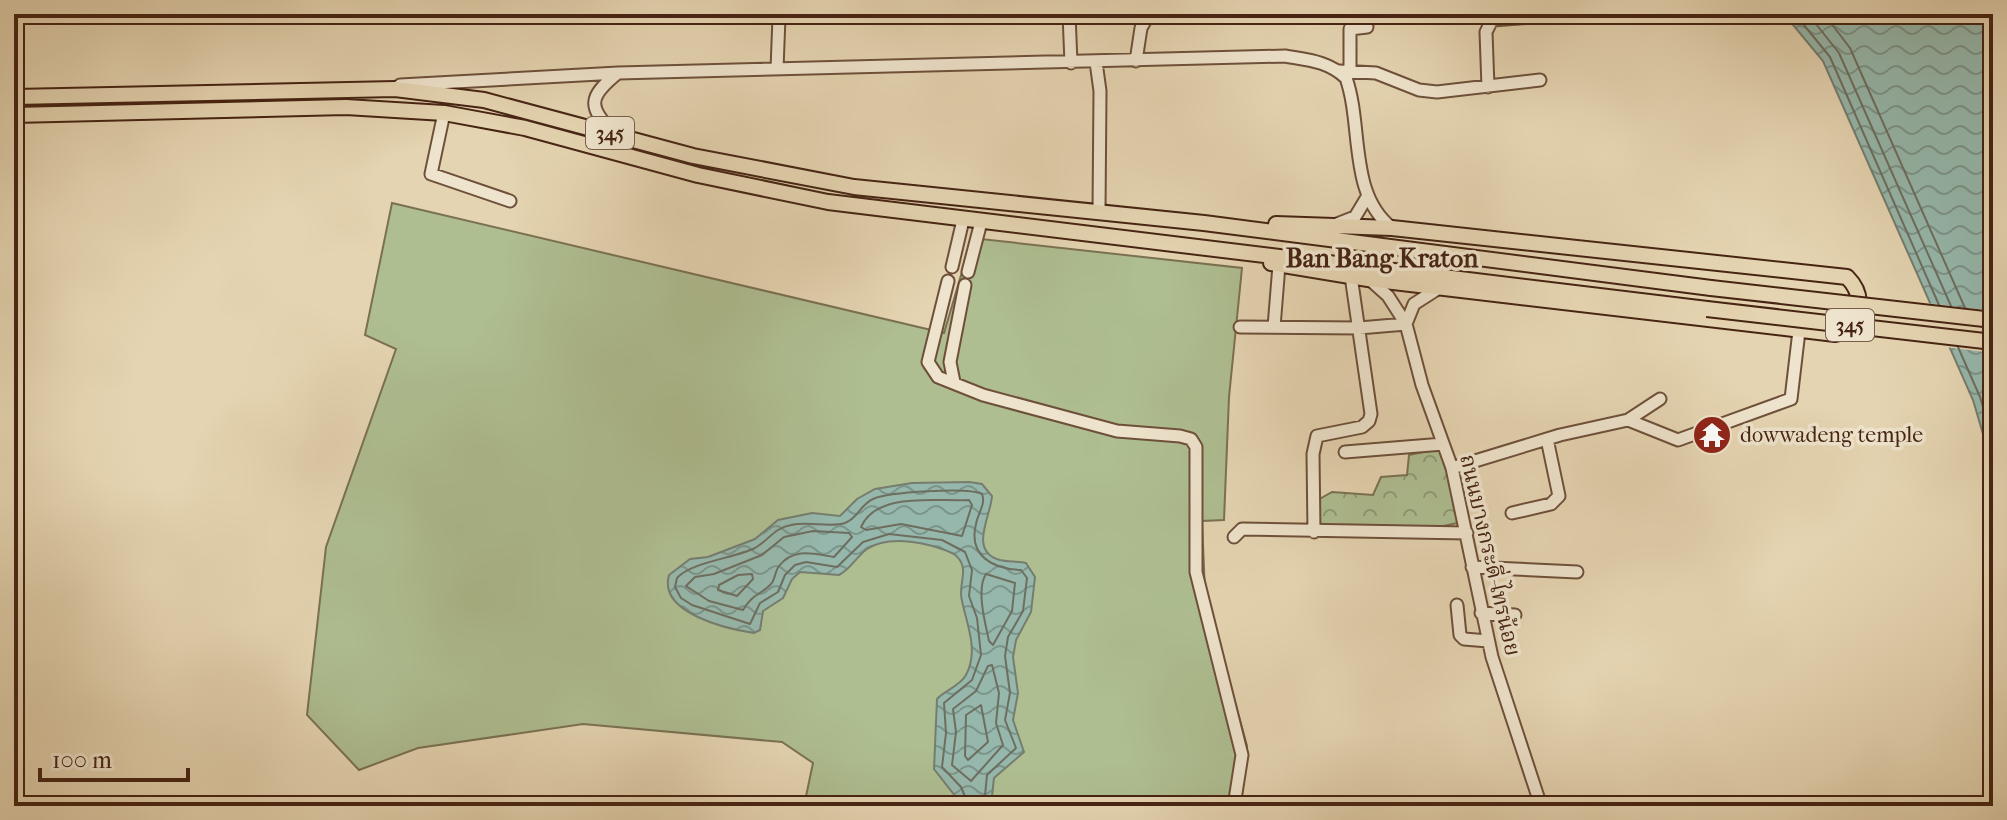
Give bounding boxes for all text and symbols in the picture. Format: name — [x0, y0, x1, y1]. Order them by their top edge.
road number: 345 — [586, 117, 634, 149]
district label: Ban Bang Kraton — [1286, 243, 1479, 274]
road number: 345 — [1826, 309, 1874, 341]
temple icon: dowwadeng temple — [1691, 414, 1733, 456]
place label: dowwadeng temple — [1740, 422, 1923, 448]
street label: ถนนบางกระดี่-ไทรน้อย — [1454, 451, 1530, 658]
scale bar — [40, 732, 188, 782]
text: 100 m — [52, 746, 112, 774]

